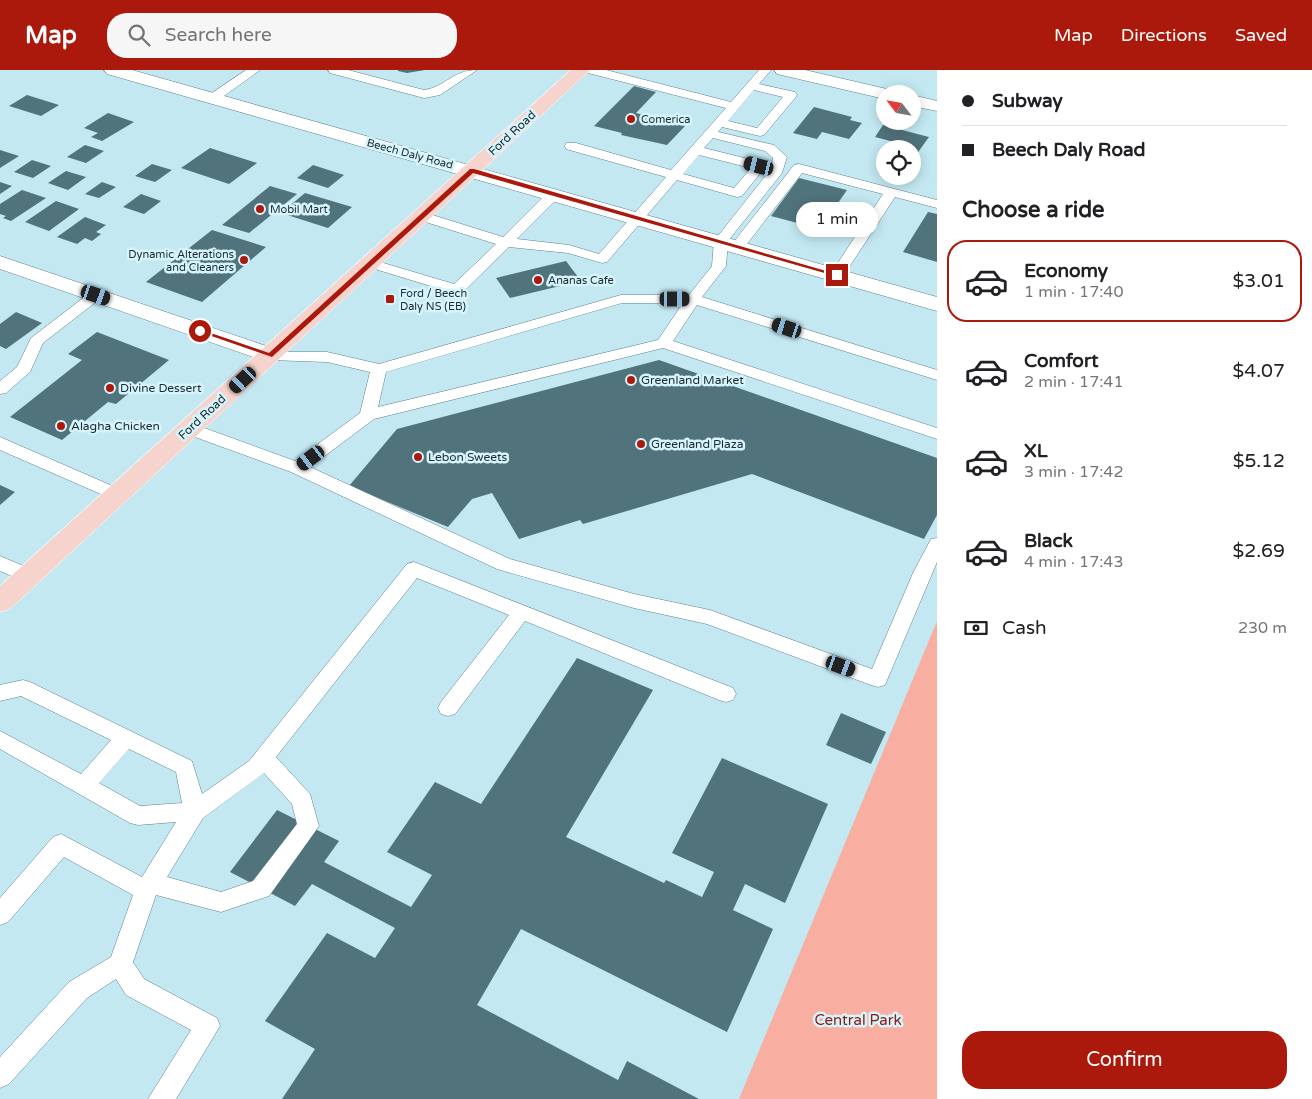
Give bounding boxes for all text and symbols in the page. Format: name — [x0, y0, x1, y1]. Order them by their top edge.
search box — [107, 13, 457, 58]
text: Map — [25, 21, 77, 50]
icon: search — [125, 21, 153, 49]
text: Search here — [165, 24, 272, 46]
text: Map — [1054, 24, 1093, 46]
text: Directions — [1121, 24, 1207, 46]
text: Saved — [1235, 24, 1287, 46]
north arrow — [876, 85, 921, 130]
map controls — [876, 85, 921, 185]
text: Subway — [992, 90, 1063, 112]
street label: Ford Road — [486, 108, 538, 158]
marker: Comerica — [625, 113, 637, 125]
place label: Comerica — [641, 113, 690, 126]
street label: Beech Daly Road — [365, 136, 455, 172]
text: Beech Daly Road — [992, 139, 1146, 161]
button: locate — [876, 140, 921, 185]
car — [742, 155, 775, 177]
text: Choose a ride — [962, 197, 1105, 223]
callout: 1 min — [796, 202, 878, 238]
marker: Mobil Mart — [254, 203, 266, 215]
place label: Mobil Mart — [270, 203, 328, 216]
text: 1 min — [816, 209, 858, 229]
place label: Dynamic Alterations and Cleaners — [128, 248, 234, 274]
marker: Dynamic Alterations and Cleaners — [238, 254, 250, 266]
icon: car — [964, 259, 1009, 304]
text: Economy — [1024, 260, 1108, 282]
route end — [826, 264, 848, 286]
text: $3.01 — [1233, 270, 1285, 292]
marker: Ananas Cafe — [532, 274, 544, 286]
place label: Ananas Cafe — [548, 274, 614, 287]
text: 1 min · 17:40 — [1024, 282, 1123, 302]
car — [79, 283, 112, 307]
place label: Ford / Beech Daly NS (EB) — [400, 287, 467, 313]
car — [660, 292, 690, 307]
marker: Ford / Beech Daly NS (EB) — [384, 293, 396, 305]
car — [770, 316, 803, 340]
route start — [189, 320, 211, 342]
icon: car — [964, 349, 1009, 394]
text: Comfort — [1024, 350, 1098, 372]
text: $4.07 — [1233, 360, 1285, 382]
car — [226, 364, 259, 396]
text: 2 min · 17:41 — [1024, 372, 1123, 392]
place label: Greenland Market — [641, 373, 744, 387]
marker: Greenland Market — [625, 374, 637, 386]
place label: Divine Dessert — [120, 381, 202, 395]
marker: Divine Dessert — [104, 382, 116, 394]
street label: Ford Road — [176, 392, 228, 442]
place label: Alagha Chicken — [71, 419, 160, 433]
marker: Alagha Chicken — [55, 420, 67, 432]
place label: Greenland Plaza — [651, 437, 744, 451]
marker: Greenland Plaza — [635, 438, 647, 450]
icon: car — [964, 439, 1009, 484]
text: XL — [1024, 440, 1048, 462]
car — [294, 443, 327, 473]
place label: Lebon Sweets — [428, 450, 508, 464]
text: $5.12 — [1233, 450, 1285, 472]
marker: Lebon Sweets — [412, 451, 424, 463]
text: 3 min · 17:42 — [1024, 462, 1123, 482]
icon: car — [964, 529, 1009, 574]
text: Black — [1024, 530, 1073, 552]
text: $2.69 — [1233, 540, 1285, 562]
text: 4 min · 17:43 — [1024, 552, 1123, 572]
icon: cash — [962, 614, 990, 642]
text: Cash — [1002, 617, 1047, 639]
text: 230 m — [1238, 618, 1287, 638]
car — [824, 654, 857, 678]
park label: Central Park — [814, 1011, 902, 1029]
button: Confirm — [962, 1031, 1287, 1089]

